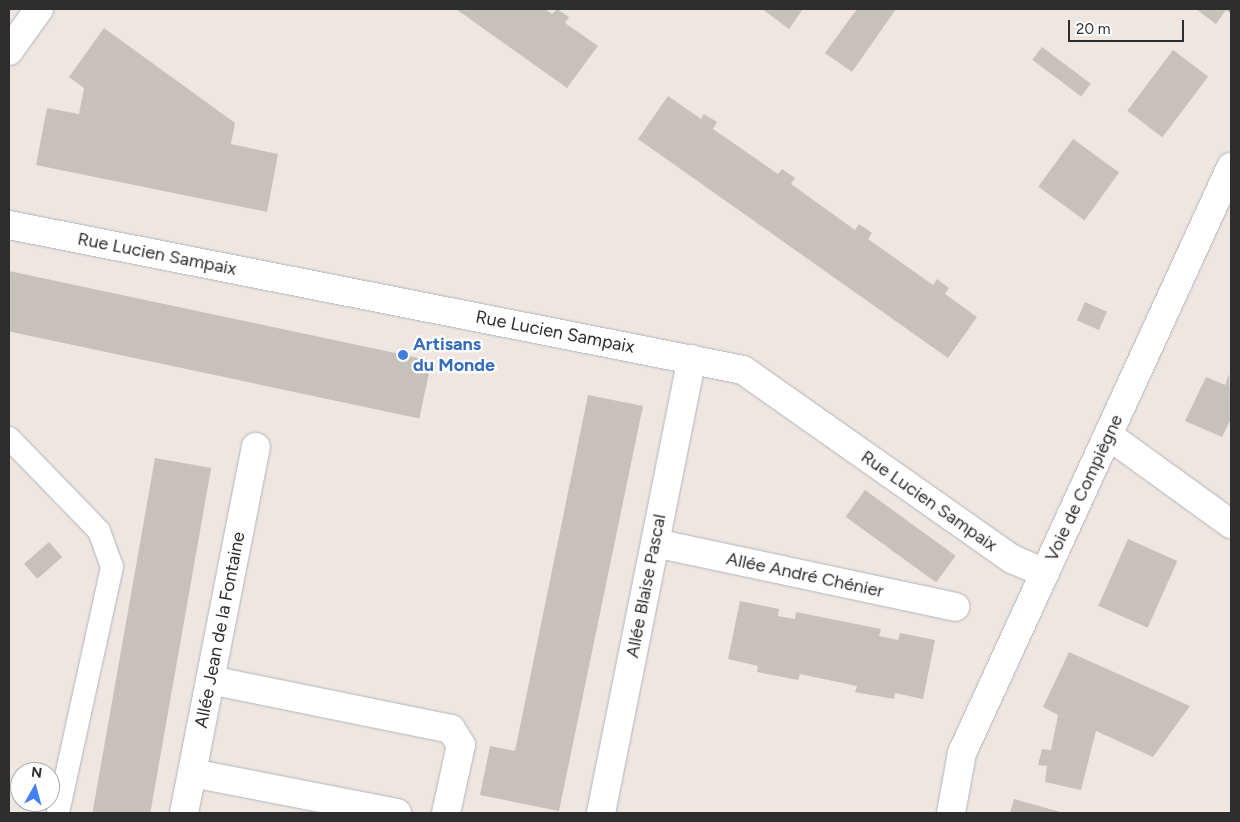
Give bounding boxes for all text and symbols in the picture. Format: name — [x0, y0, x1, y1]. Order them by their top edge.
scale bar — [1070, 10, 1186, 42]
text: 20 m — [1076, 20, 1110, 38]
street label: Rue Lucien Sampaix — [76, 228, 238, 280]
street label: Rue Lucien Sampaix — [474, 306, 636, 358]
place label: Artisans du Monde — [413, 334, 495, 376]
marker: Artisans du Monde — [397, 349, 409, 361]
street label: Voie de Compiègne — [1041, 411, 1127, 565]
street label: Rue Lucien Sampaix — [857, 446, 1001, 556]
street label: Allée Blaise Pascal — [621, 512, 671, 660]
street label: Allée Jean de la Fontaine — [190, 530, 250, 730]
street label: Allée André Chénier — [724, 548, 886, 602]
north arrow — [10, 762, 60, 812]
text: N — [30, 764, 43, 782]

